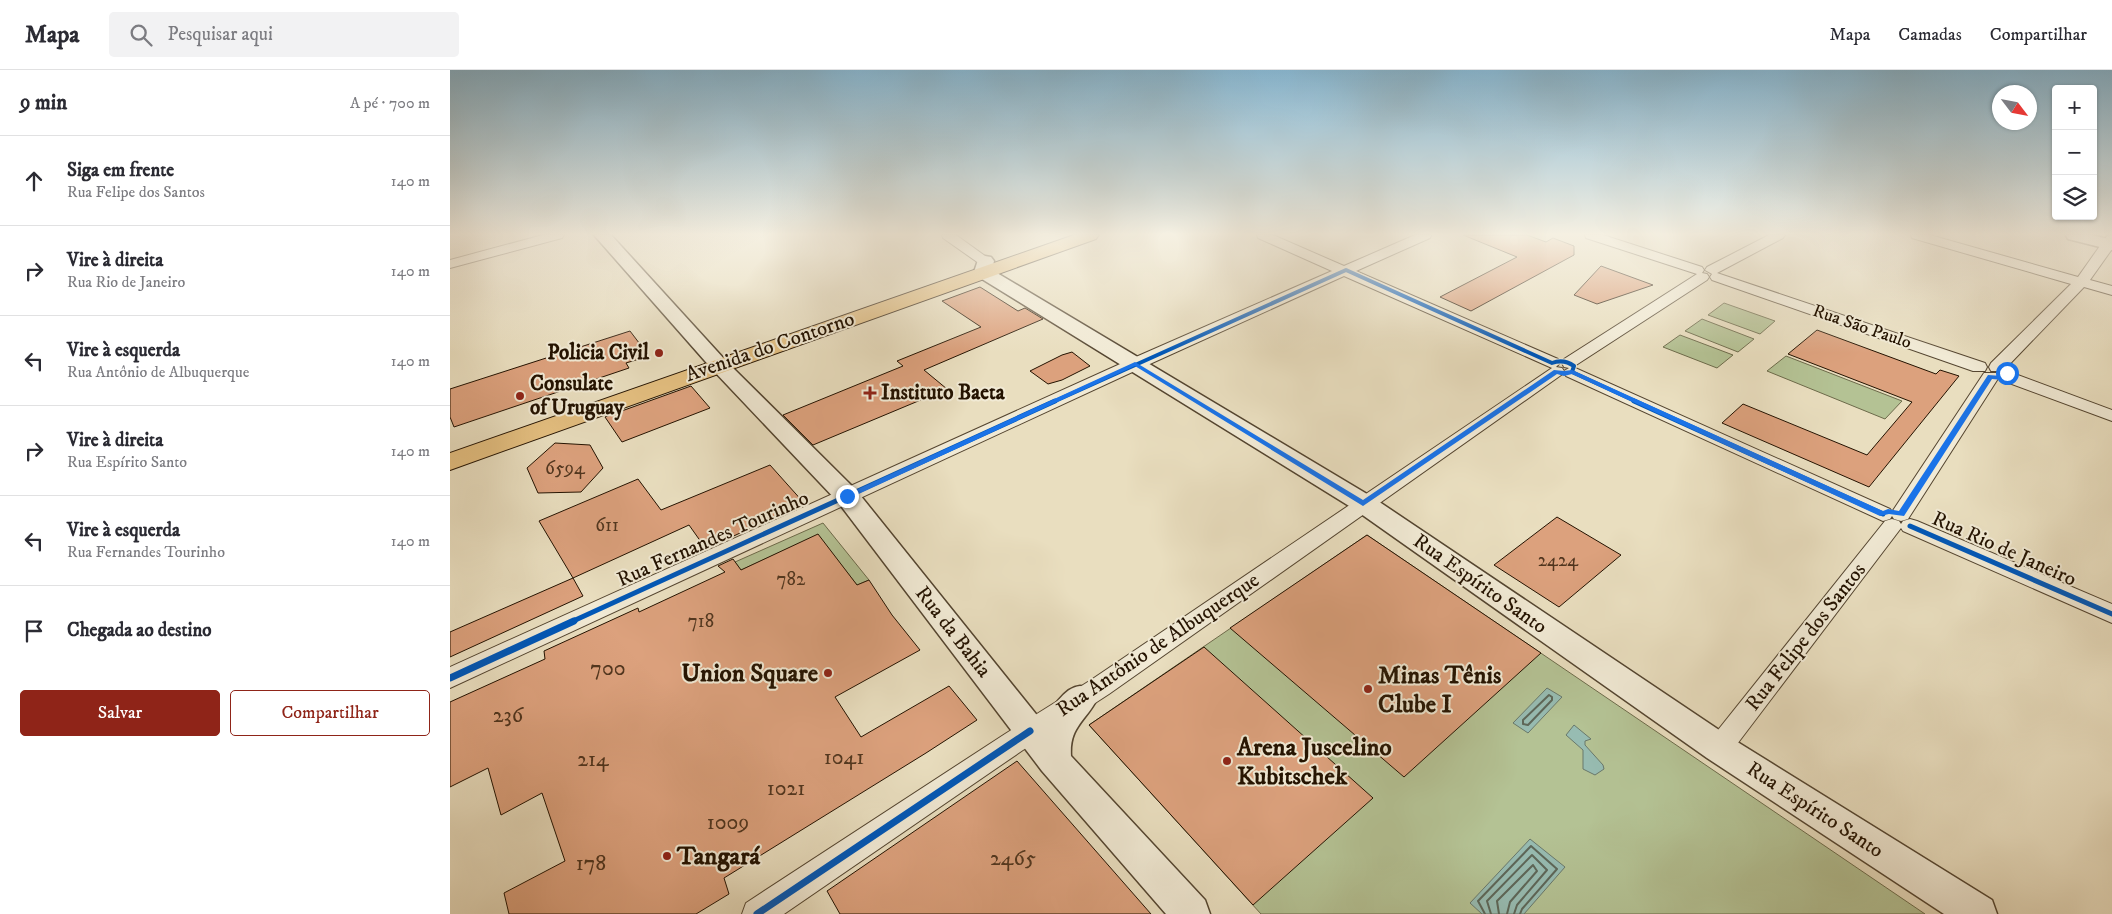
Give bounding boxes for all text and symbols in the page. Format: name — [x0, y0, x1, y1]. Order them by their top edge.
search box — [109, 12, 459, 57]
text: Mapa — [25, 20, 79, 50]
icon: search — [127, 21, 155, 49]
text: Pesquisar aqui — [167, 23, 273, 46]
text: Mapa — [1830, 24, 1870, 46]
text: Camadas — [1898, 24, 1962, 46]
text: Compartilhar — [1990, 24, 2087, 46]
north arrow — [1992, 85, 2037, 130]
map controls — [2052, 85, 2097, 220]
button: + — [2052, 85, 2097, 130]
text: 9 min — [20, 90, 67, 116]
text: A pé · 700 m — [350, 93, 430, 113]
button: − — [2052, 130, 2097, 175]
text: Siga em frente — [67, 159, 174, 182]
icon: ahead — [20, 167, 48, 195]
text: 140 m — [391, 171, 430, 191]
button: layers — [2052, 175, 2097, 220]
text: Rua Felipe dos Santos — [67, 182, 205, 202]
text: Vire à direita — [67, 249, 163, 272]
icon: right — [20, 257, 48, 285]
text: 140 m — [391, 261, 430, 281]
text: Rua Rio de Janeiro — [67, 272, 185, 292]
street label: Rua São Paulo — [1810, 300, 1914, 354]
street label: Avenida do Contorno — [682, 306, 858, 388]
text: Vire à esquerda — [67, 339, 180, 362]
place label: Policia Civil — [547, 340, 650, 366]
icon: left — [20, 347, 48, 375]
marker: Policia Civil — [653, 347, 665, 359]
text: 140 m — [391, 351, 430, 371]
text: Rua Antônio de Albuquerque — [67, 362, 249, 382]
route start — [1996, 362, 2019, 385]
place label: Consulate of Uruguay — [530, 371, 625, 421]
place label: Instituto Baeta — [881, 380, 1006, 406]
marker: Instituto Baeta — [863, 386, 877, 400]
marker: Consulate of Uruguay — [514, 390, 526, 402]
text: Vire à direita — [67, 429, 163, 452]
icon: right — [20, 437, 48, 465]
text: 140 m — [391, 441, 430, 461]
text: Rua Espírito Santo — [67, 452, 187, 472]
house number: 6594 — [545, 457, 586, 480]
street label: Rua Fernandes Tourinho — [613, 485, 813, 593]
route end — [836, 485, 859, 508]
street label: Rua Rio de Janeiro — [1928, 506, 2080, 592]
house number: 611 — [595, 514, 619, 537]
text: Vire à esquerda — [67, 519, 180, 542]
icon: left — [20, 527, 48, 555]
street label: Rua Espírito Santo — [1408, 528, 1552, 640]
text: 140 m — [391, 531, 430, 551]
text: Rua Fernandes Tourinho — [67, 542, 225, 562]
house number: 2424 — [1538, 549, 1579, 572]
street label: Rua Felipe dos Santos — [1740, 558, 1872, 716]
street label: Rua Antônio de Albuquerque — [1052, 567, 1265, 723]
house number: 782 — [777, 568, 806, 591]
street label: Rua da Bahia — [909, 581, 997, 683]
house number: 718 — [688, 610, 714, 633]
icon: arrive — [20, 617, 48, 645]
text: Chegada ao destino — [67, 619, 212, 642]
house number: 700 — [590, 655, 626, 682]
place label: Union Square — [681, 658, 819, 689]
place label: Minas Tênis Clube I — [1378, 660, 1502, 720]
marker: Union Square — [822, 667, 834, 679]
marker: Minas Tênis Clube I — [1362, 683, 1374, 695]
button: Salvar — [20, 690, 220, 736]
button: Compartilhar — [230, 690, 430, 736]
house number: 236 — [493, 702, 525, 729]
place label: Arena Juscelino Kubitschek — [1236, 732, 1392, 792]
house number: 1041 — [824, 744, 864, 771]
house number: 214 — [577, 746, 610, 773]
marker: Arena Juscelino Kubitschek — [1221, 755, 1233, 767]
street label: Rua Espírito Santo — [1742, 756, 1888, 864]
house number: 1021 — [767, 775, 805, 802]
house number: 1009 — [707, 809, 749, 836]
place label: Tangará — [676, 841, 760, 872]
house number: 2465 — [990, 845, 1036, 872]
house number: 178 — [576, 850, 606, 877]
marker: Tangará — [661, 850, 673, 862]

